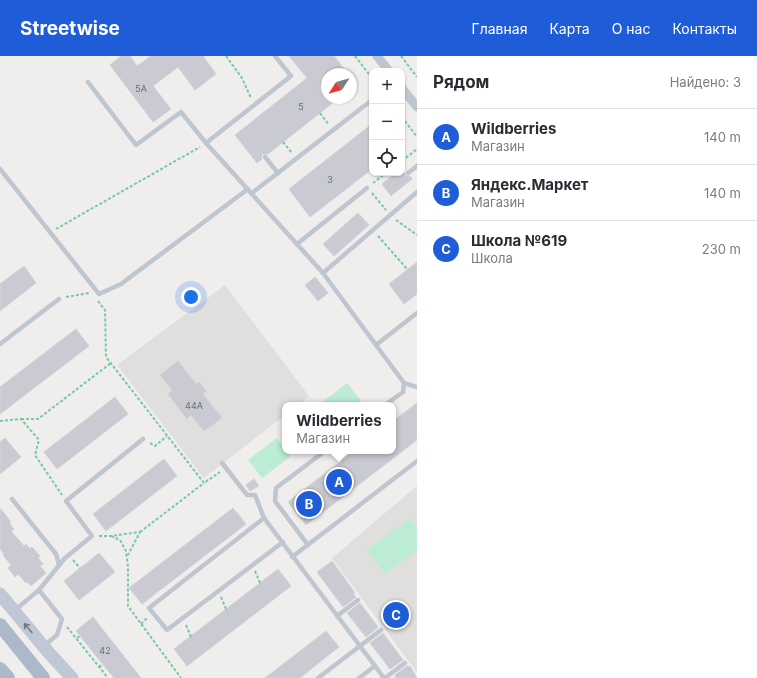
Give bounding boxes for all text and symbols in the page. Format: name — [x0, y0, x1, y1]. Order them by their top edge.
text: Streetwise — [20, 17, 120, 40]
text: Главная — [472, 20, 527, 37]
text: Карта — [549, 20, 590, 37]
text: О нас — [612, 20, 650, 37]
text: Контакты — [672, 20, 737, 37]
north arrow — [321, 68, 357, 104]
map controls — [369, 68, 405, 176]
button: + — [369, 68, 405, 104]
text: Рядом — [433, 72, 489, 92]
text: Найдено: 3 — [670, 74, 741, 90]
house number: 5А — [135, 83, 147, 94]
house number: 5 — [298, 101, 304, 112]
button: − — [369, 104, 405, 140]
text: Wildberries — [471, 119, 556, 138]
text: A — [441, 129, 451, 145]
text: 140 m — [704, 129, 741, 145]
text: Магазин — [471, 138, 525, 154]
button: locate — [369, 140, 405, 176]
house number: 3 — [327, 174, 333, 185]
text: Яндекс.Маркет — [471, 175, 589, 194]
text: B — [442, 185, 450, 201]
text: 140 m — [704, 185, 741, 201]
text: Магазин — [471, 194, 525, 210]
text: Школа №619 — [471, 231, 567, 250]
text: C — [441, 241, 451, 257]
text: 230 m — [702, 241, 741, 257]
text: Школа — [471, 250, 513, 266]
your location — [181, 287, 201, 307]
house number: 44А — [185, 400, 203, 411]
popup — [282, 402, 396, 454]
text: Wildberries — [296, 411, 382, 430]
text: Магазин — [296, 430, 350, 446]
pin: A — [326, 467, 352, 497]
pin: B — [296, 489, 322, 519]
pin: C — [383, 600, 409, 630]
one-way arrow — [23, 623, 32, 633]
house number: 42 — [99, 645, 111, 656]

